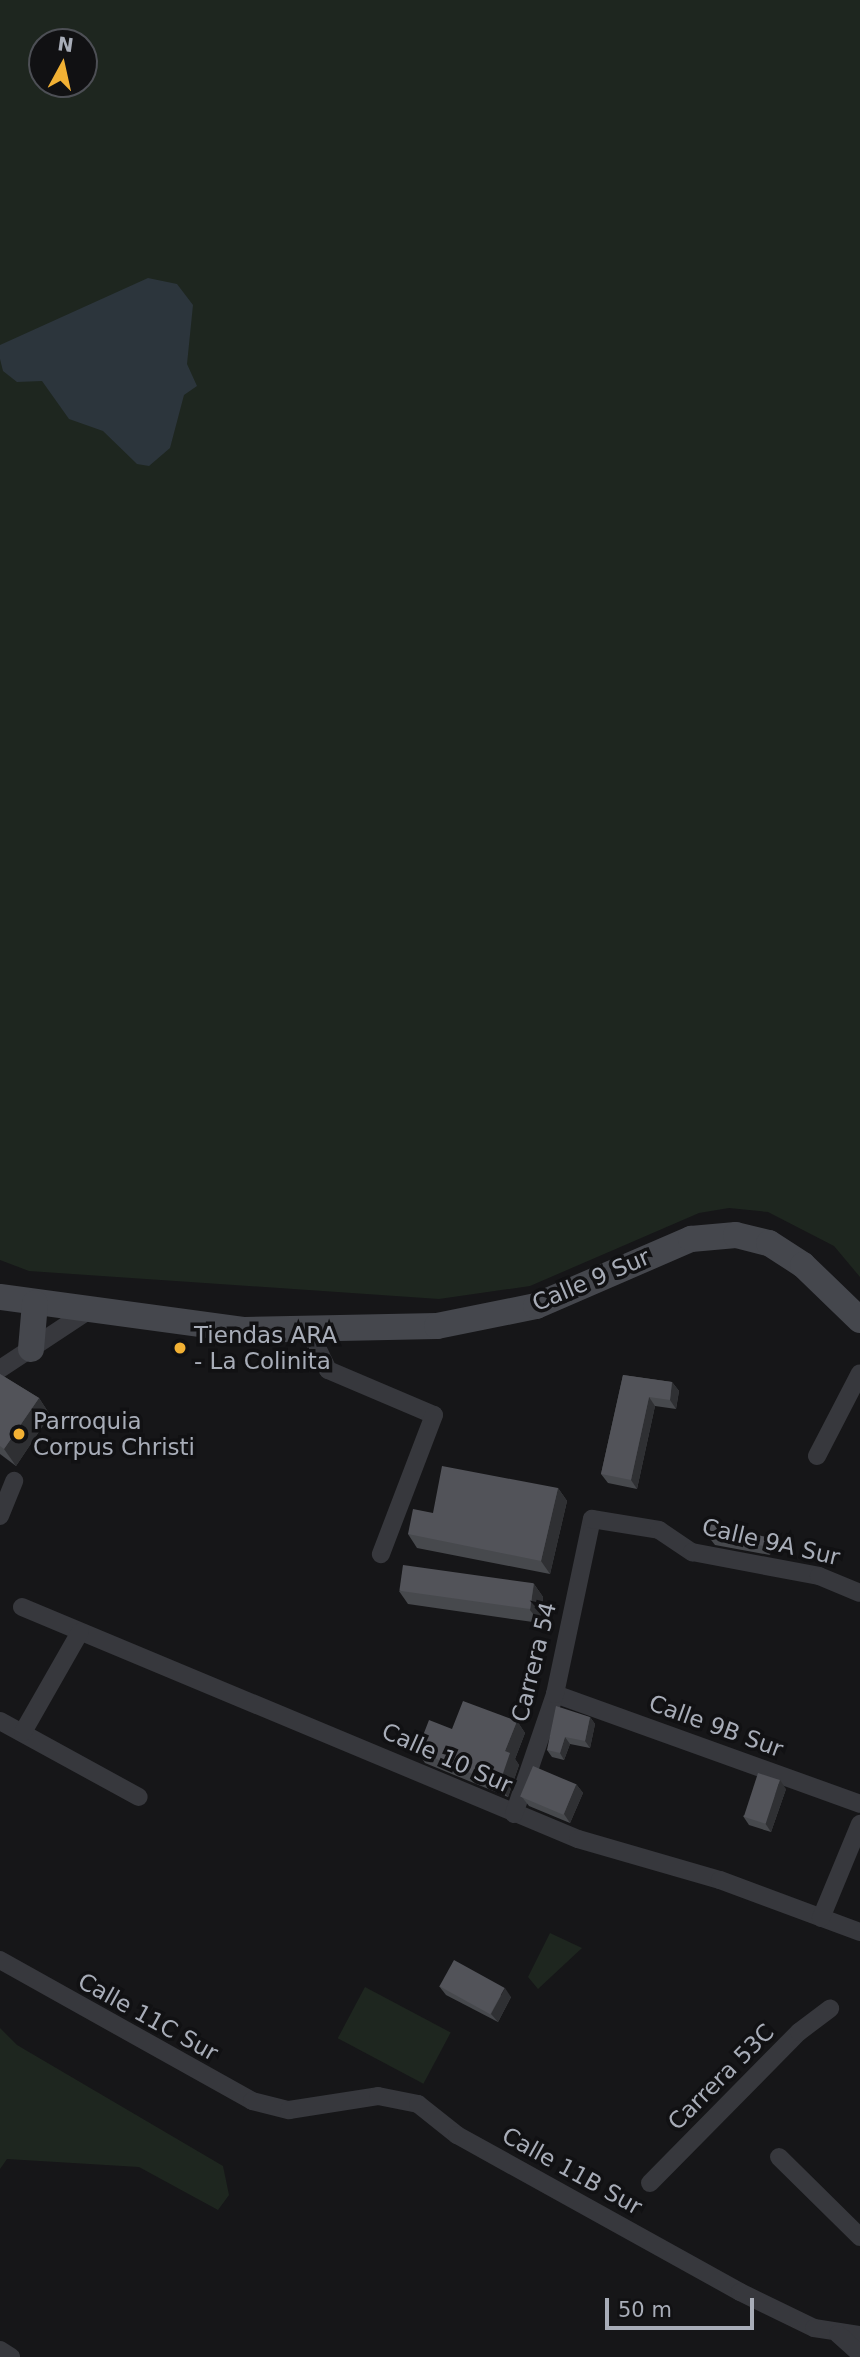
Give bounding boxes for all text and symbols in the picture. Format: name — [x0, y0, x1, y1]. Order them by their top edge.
north arrow — [28, 28, 98, 98]
text: N — [56, 32, 75, 56]
street label: Calle 9 Sur — [528, 1243, 654, 1317]
place label: Tiendas ARA - La Colinita — [194, 1321, 337, 1375]
marker: Tiendas ARA - La Colinita — [172, 1340, 188, 1356]
place label: Parroquia Corpus Christi — [33, 1407, 195, 1461]
marker: Parroquia Corpus Christi — [11, 1426, 27, 1442]
street label: Calle 9A Sur — [699, 1513, 843, 1571]
street label: Carrera 54 — [506, 1599, 562, 1725]
street label: Calle 9B Sur — [645, 1689, 787, 1763]
street label: Calle 10 Sur — [378, 1717, 516, 1799]
street label: Calle 11C Sur — [73, 1967, 223, 2067]
street label: Carrera 53C — [662, 2018, 780, 2136]
street label: Calle 11B Sur — [497, 2121, 647, 2221]
scale bar — [608, 2284, 757, 2328]
text: 50 m — [618, 2298, 672, 2322]

